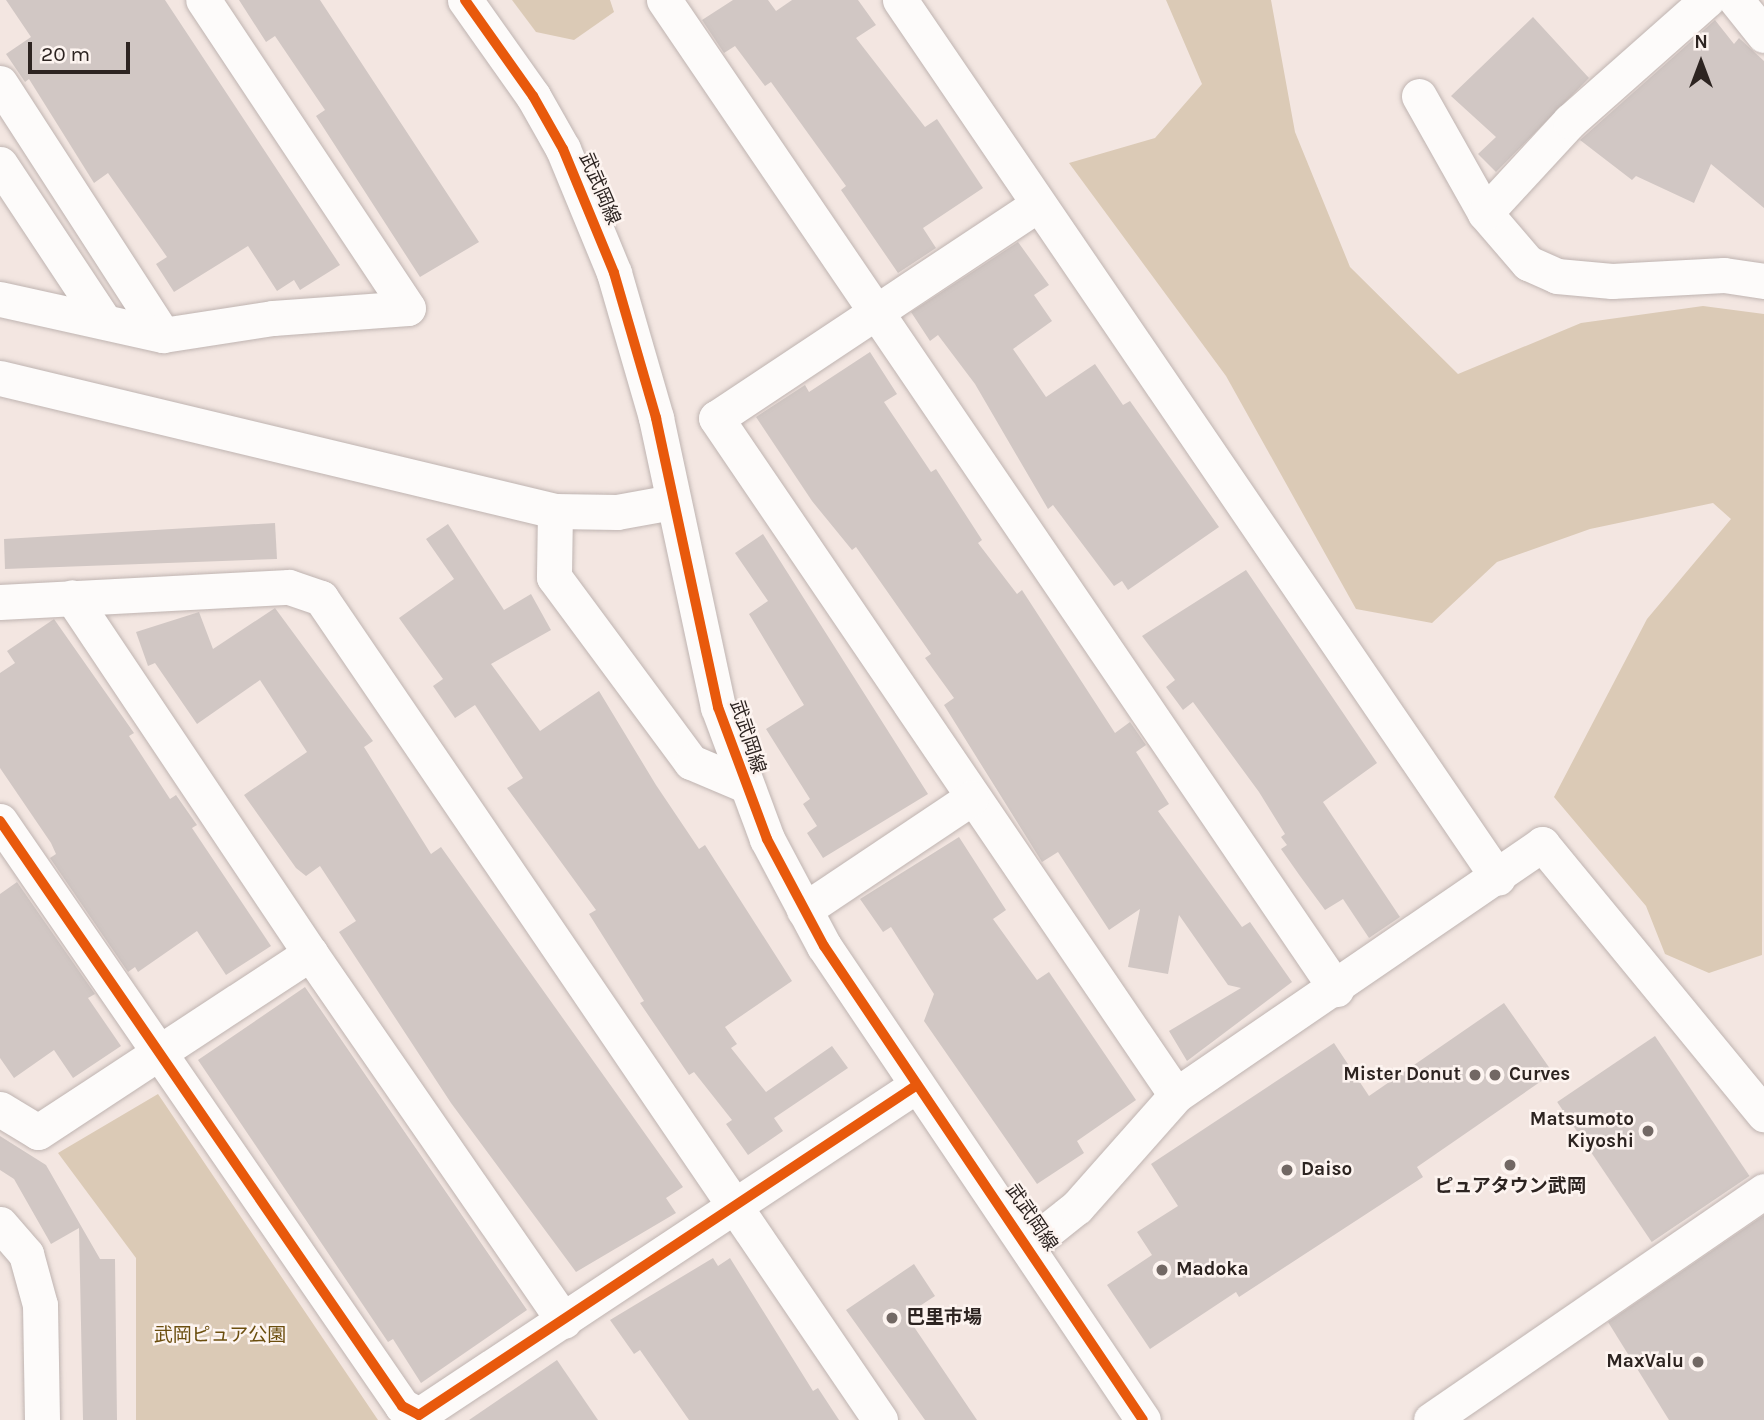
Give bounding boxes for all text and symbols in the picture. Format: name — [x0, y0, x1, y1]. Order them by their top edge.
scale bar — [32, 28, 133, 72]
north arrow — [1666, 28, 1736, 98]
text: N — [1694, 31, 1708, 53]
text: 20 m — [41, 42, 90, 66]
street label: 武武岡線 — [574, 150, 624, 228]
street label: 武武岡線 — [724, 697, 770, 777]
place label: Mister Donut — [1343, 1064, 1461, 1086]
place label: Curves — [1509, 1064, 1570, 1086]
marker: Mister Donut — [1467, 1067, 1483, 1083]
marker: Curves — [1487, 1067, 1503, 1083]
place label: Matsumoto Kiyoshi — [1530, 1109, 1634, 1153]
marker: Matsumoto Kiyoshi — [1640, 1123, 1656, 1139]
marker: ピュアタウン武岡 — [1502, 1157, 1518, 1173]
place label: Daiso — [1301, 1159, 1352, 1181]
marker: Daiso — [1279, 1162, 1295, 1178]
place label: ピュアタウン武岡 — [1434, 1176, 1586, 1198]
street label: 武武岡線 — [1000, 1180, 1062, 1256]
place label: Madoka — [1176, 1259, 1249, 1281]
marker: Madoka — [1154, 1262, 1170, 1278]
place label: 巴里市場 — [906, 1307, 982, 1329]
marker: 巴里市場 — [884, 1310, 900, 1326]
park label: 武岡ピュア公園 — [154, 1325, 286, 1347]
place label: MaxValu — [1606, 1351, 1684, 1373]
marker: MaxValu — [1690, 1354, 1706, 1370]

